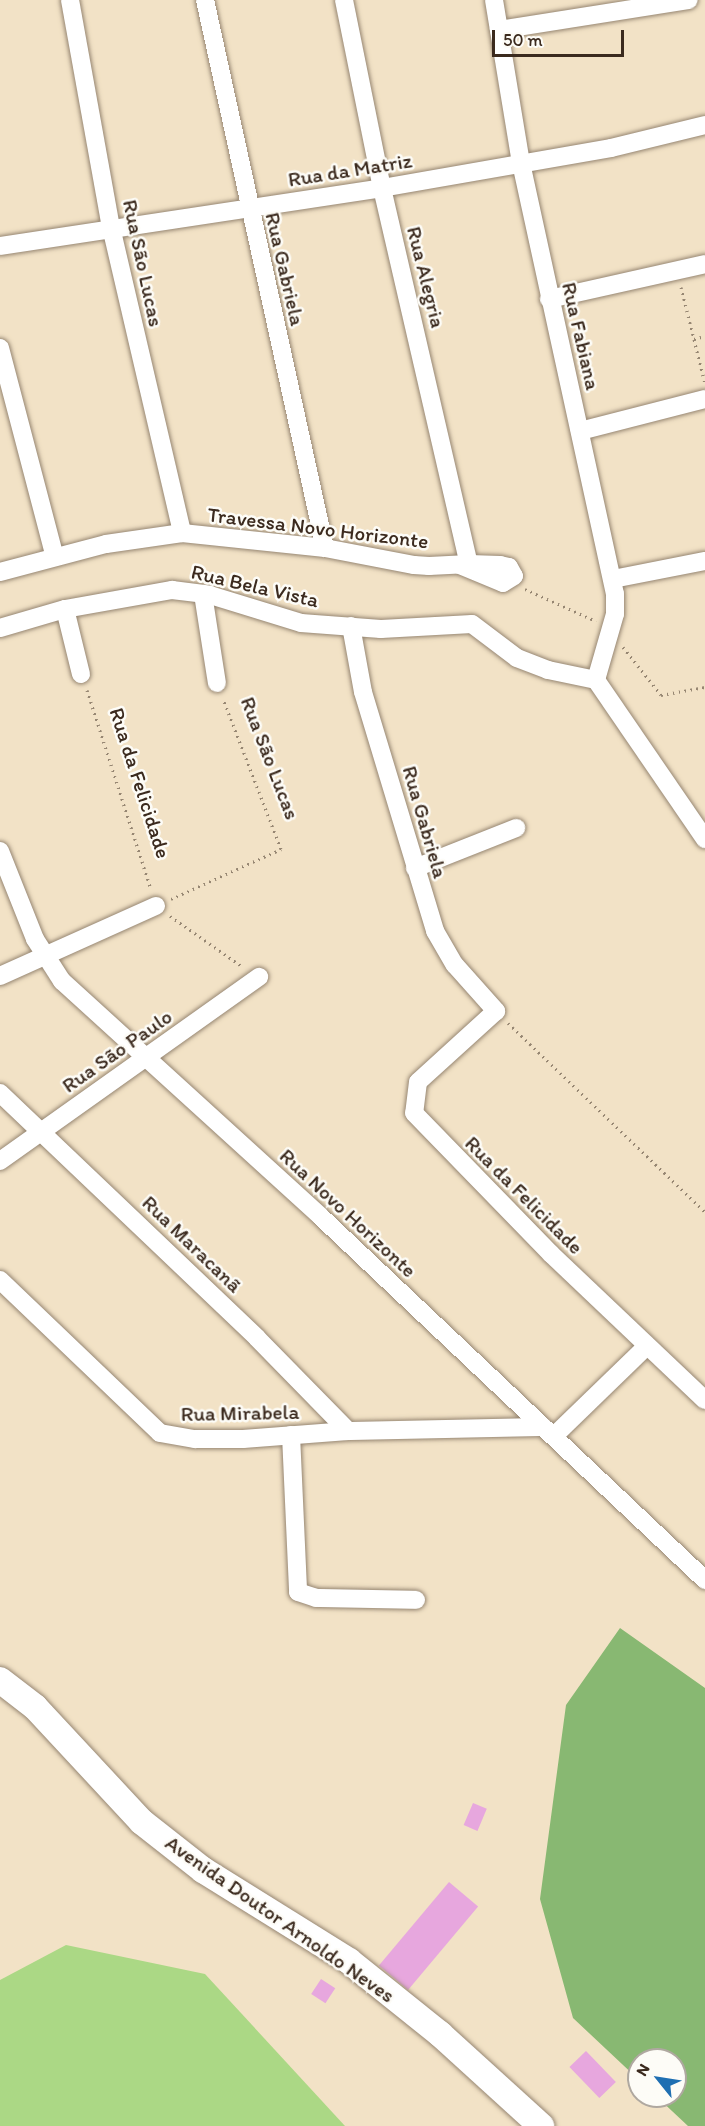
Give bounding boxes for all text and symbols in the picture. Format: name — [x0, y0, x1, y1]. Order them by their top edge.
scale bar — [495, 18, 627, 56]
text: 50 m — [503, 29, 543, 51]
street label: Rua da Matriz — [286, 148, 414, 192]
street label: Rua São Lucas — [117, 197, 169, 329]
street label: Rua Gabriela — [260, 210, 310, 328]
street label: Rua Alegria — [401, 223, 451, 331]
street label: Rua Fabiana — [556, 280, 606, 392]
street label: Travessa Novo Horizonte — [206, 502, 430, 554]
street label: Rua Bela Vista — [189, 559, 321, 613]
street label: Rua São Lucas — [235, 693, 305, 823]
street label: Rua da Felicidade — [104, 705, 176, 861]
street label: Rua Gabriela — [397, 763, 453, 881]
street label: Rua São Paulo — [57, 1004, 177, 1098]
street label: Rua da Felicidade — [460, 1131, 588, 1259]
street label: Rua Novo Horizonte — [274, 1143, 422, 1283]
street label: Rua Maracanã — [137, 1190, 247, 1298]
street label: Rua Mirabela — [181, 1399, 299, 1427]
street label: Avenida Doutor Arnoldo Neves — [161, 1830, 399, 2008]
north arrow — [627, 2048, 687, 2108]
text: N — [632, 2060, 654, 2079]

